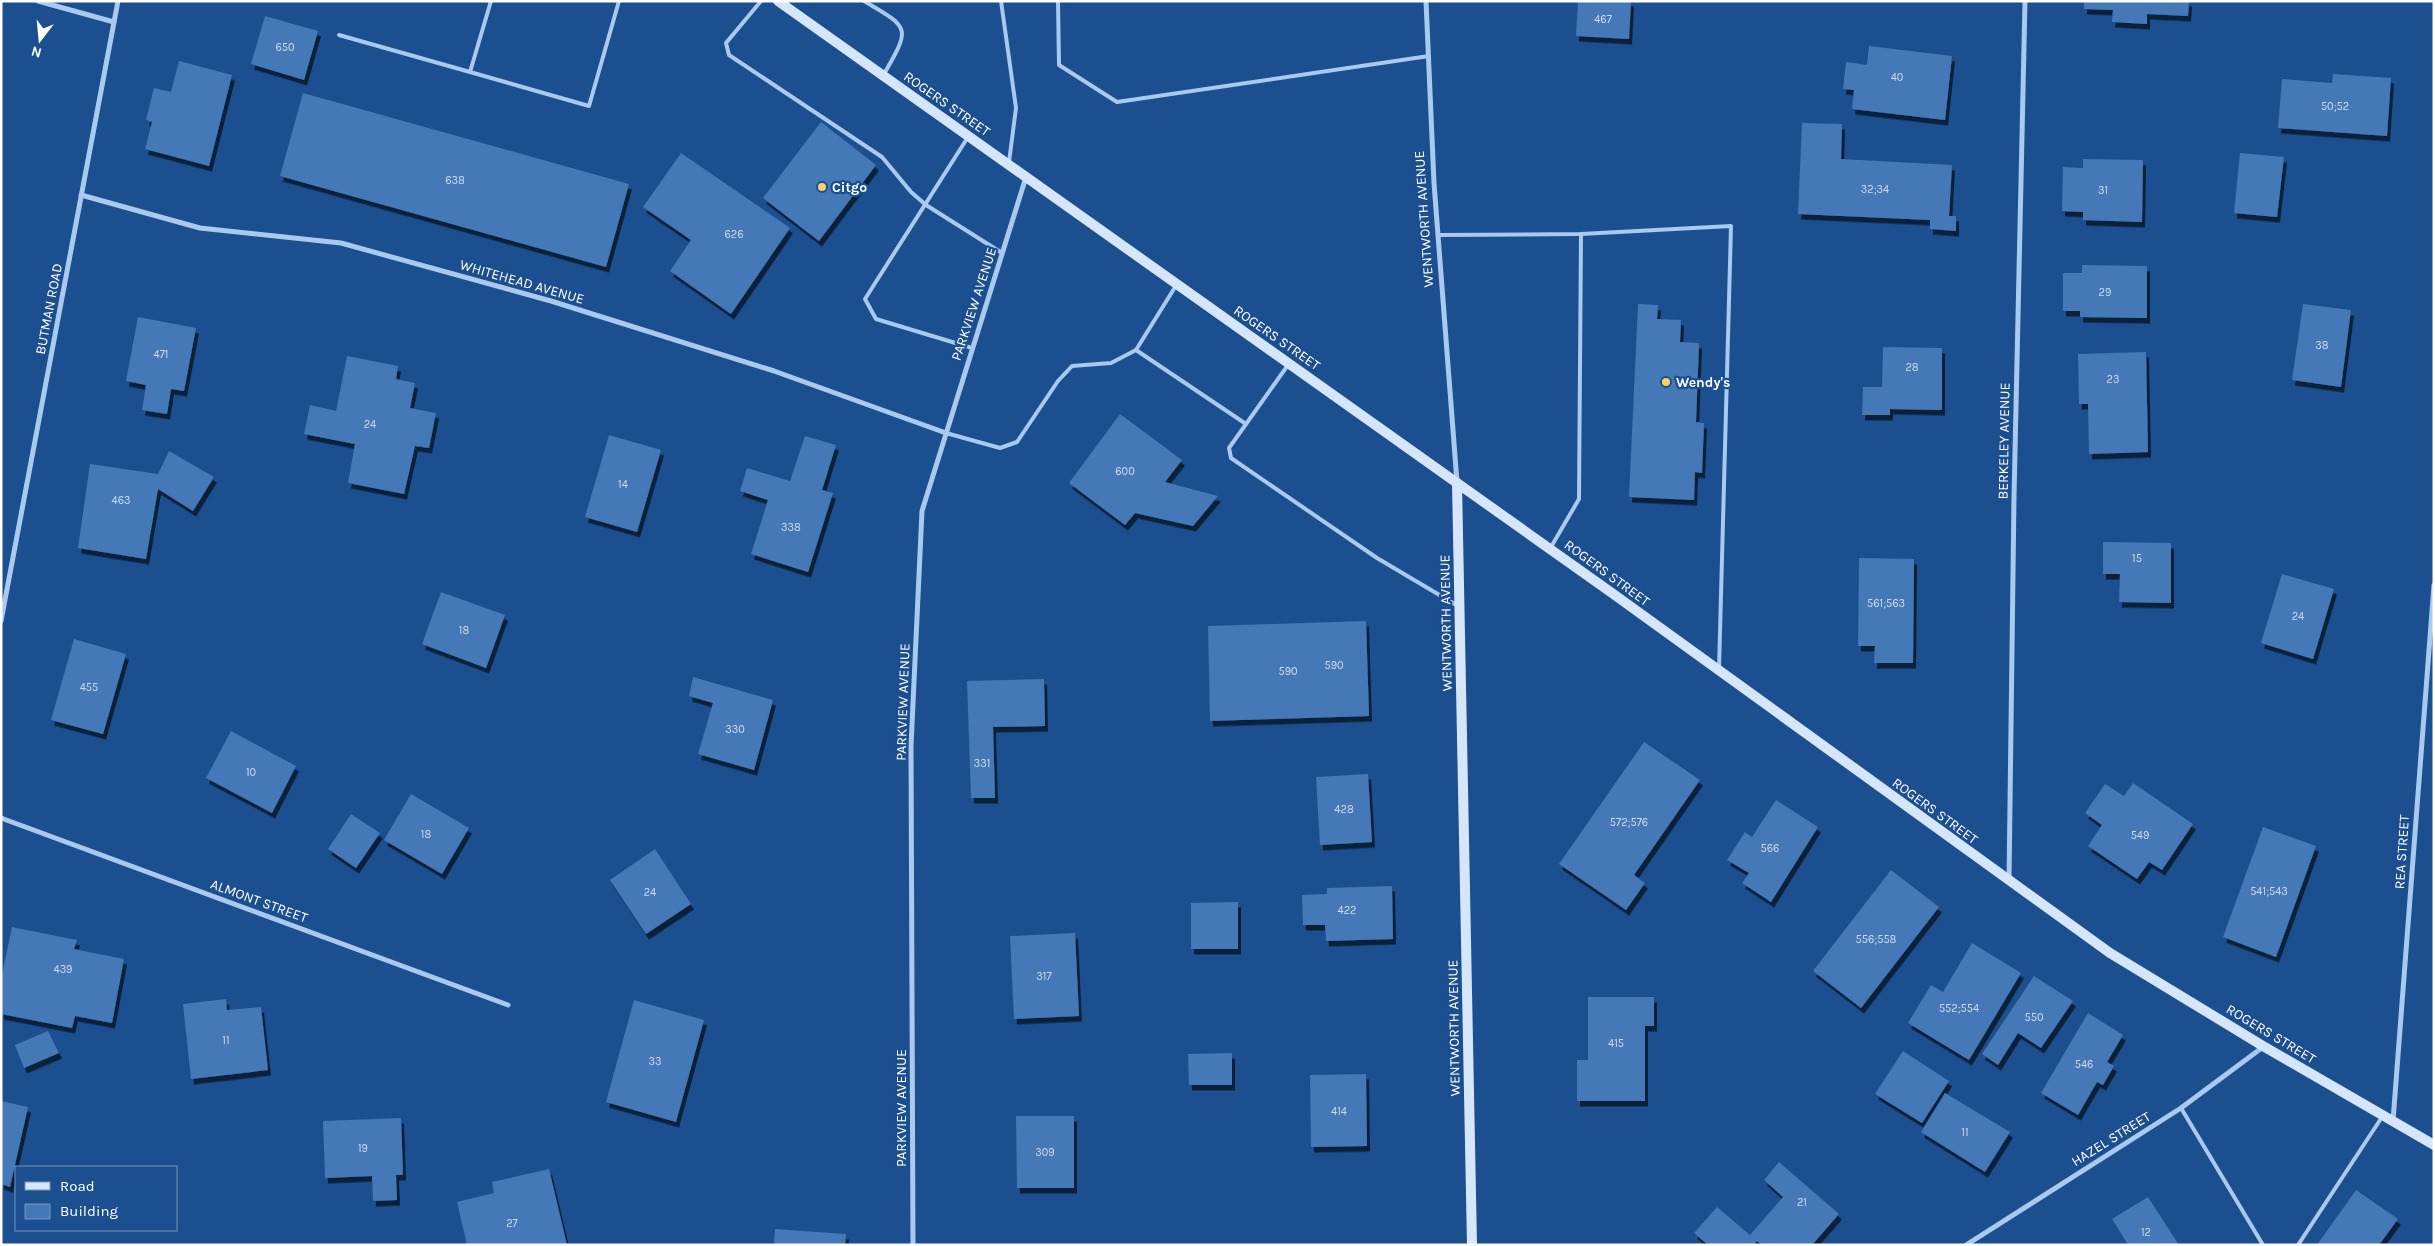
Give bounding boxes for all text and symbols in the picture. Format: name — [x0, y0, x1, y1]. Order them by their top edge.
house number: 467 — [1594, 13, 1612, 26]
north arrow — [15, 15, 65, 65]
house number: 650 — [275, 41, 295, 54]
text: N — [29, 42, 44, 62]
street label: ROGERS STREET — [900, 68, 994, 140]
house number: 40 — [1891, 71, 1903, 84]
house number: 50;52 — [2321, 100, 2349, 113]
street label: WENTWORTH AVENUE — [1411, 150, 1437, 288]
house number: 638 — [445, 174, 465, 187]
place label: Citgo — [832, 179, 867, 196]
marker: Citgo — [816, 181, 828, 193]
house number: 32;34 — [1861, 183, 1889, 196]
house number: 31 — [2098, 184, 2108, 197]
house number: 626 — [725, 228, 743, 241]
street label: PARKVIEW AVENUE — [948, 245, 1000, 363]
street label: WHITEHEAD AVENUE — [458, 256, 586, 308]
street label: BUTMAN ROAD — [32, 262, 66, 356]
house number: 29 — [2099, 286, 2111, 299]
street label: ROGERS STREET — [1230, 302, 1324, 374]
house number: 38 — [2315, 339, 2329, 352]
house number: 471 — [154, 348, 168, 361]
house number: 28 — [1905, 361, 1919, 374]
house number: 23 — [2107, 373, 2119, 386]
place label: Wendy's — [1676, 374, 1730, 391]
marker: Wendy's — [1660, 376, 1672, 388]
street label: BERKELEY AVENUE — [1994, 382, 2014, 500]
house number: 24 — [364, 418, 376, 431]
house number: 600 — [1115, 465, 1135, 478]
house number: 14 — [618, 478, 628, 491]
house number: 463 — [112, 494, 130, 507]
house number: 338 — [781, 521, 801, 534]
street label: ROGERS STREET — [1561, 536, 1653, 610]
house number: 15 — [2132, 552, 2142, 565]
street label: WENTWORTH AVENUE — [1436, 554, 1456, 692]
house number: 561;563 — [1867, 597, 1905, 610]
house number: 24 — [2292, 610, 2304, 623]
house number: 18 — [459, 624, 469, 637]
street label: PARKVIEW AVENUE — [892, 643, 914, 761]
house number: 590 — [1324, 659, 1344, 672]
house number: 590 — [1278, 665, 1298, 678]
house number: 455 — [80, 681, 98, 694]
house number: 330 — [725, 723, 745, 736]
house number: 331 — [974, 757, 990, 770]
house number: 10 — [246, 766, 256, 779]
street label: ROGERS STREET — [1889, 774, 1981, 848]
house number: 428 — [1334, 803, 1354, 816]
street label: REA STREET — [2391, 814, 2413, 890]
house number: 572;576 — [1610, 816, 1648, 829]
house number: 18 — [421, 828, 431, 841]
house number: 549 — [2131, 829, 2149, 842]
house number: 566 — [1761, 842, 1779, 855]
street label: ALMONT STREET — [208, 876, 310, 926]
house number: 541;543 — [2250, 885, 2288, 898]
house number: 24 — [644, 886, 656, 899]
house number: 422 — [1338, 904, 1356, 917]
house number: 556;558 — [1856, 933, 1897, 946]
street label: WENTWORTH AVENUE — [1444, 959, 1464, 1097]
house number: 439 — [53, 963, 73, 976]
house number: 317 — [1036, 970, 1052, 983]
street label: ROGERS STREET — [2223, 1001, 2319, 1067]
house number: 552;554 — [1939, 1002, 1979, 1015]
house number: 550 — [2025, 1011, 2043, 1024]
house number: 11 — [222, 1034, 230, 1047]
house number: 415 — [1608, 1037, 1624, 1050]
street label: PARKVIEW AVENUE — [893, 1049, 910, 1167]
house number: 33 — [649, 1055, 662, 1068]
house number: 546 — [2075, 1058, 2093, 1071]
house number: 414 — [1331, 1105, 1347, 1118]
street label: HAZEL STREET — [2068, 1108, 2154, 1170]
house number: 11 — [1961, 1126, 1969, 1139]
house number: 19 — [358, 1142, 368, 1155]
house number: 309 — [1035, 1146, 1055, 1159]
legend — [15, 1166, 178, 1231]
text: Road — [60, 1177, 95, 1195]
house number: 21 — [1797, 1196, 1807, 1209]
text: Building — [60, 1202, 118, 1220]
house number: 27 — [506, 1217, 518, 1230]
house number: 12 — [2141, 1226, 2151, 1239]

